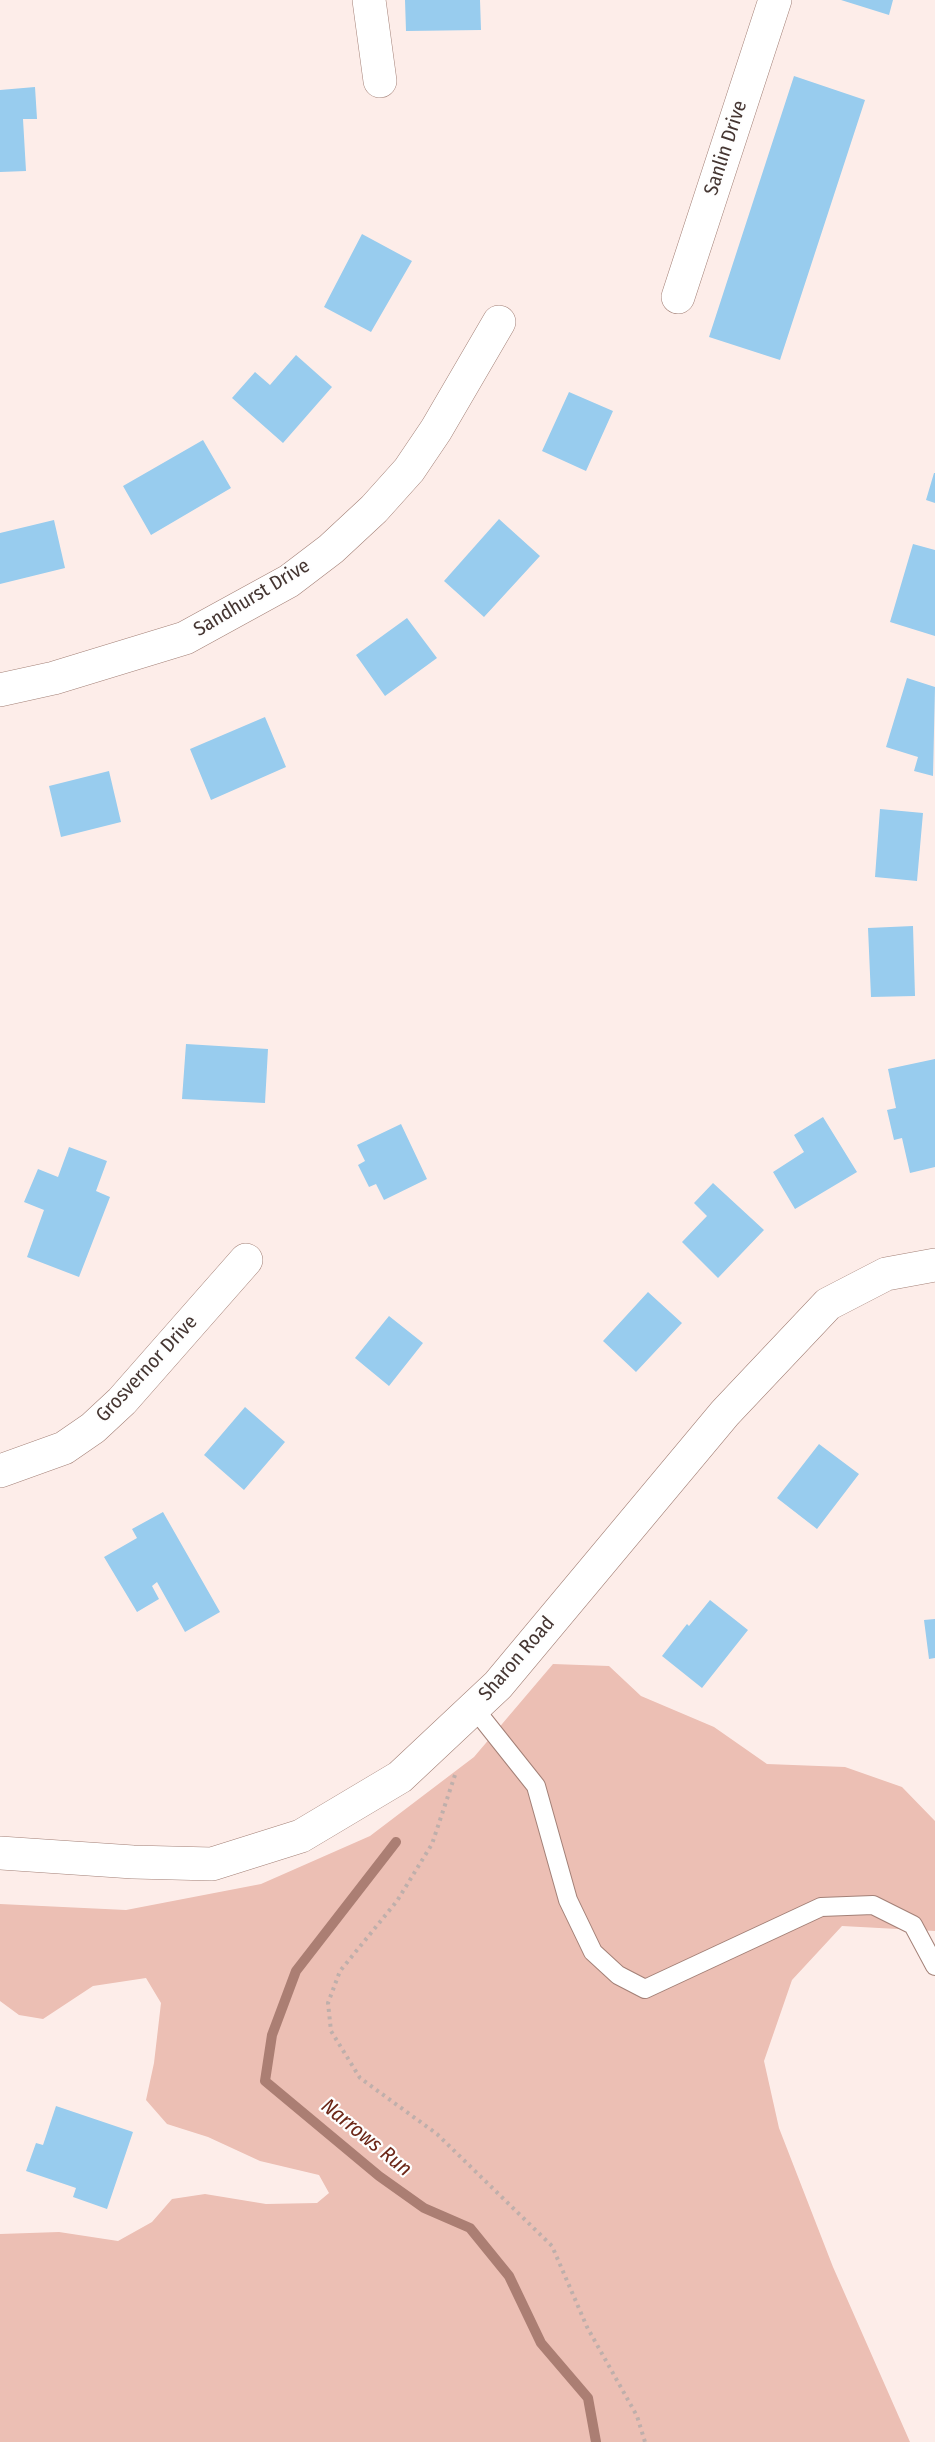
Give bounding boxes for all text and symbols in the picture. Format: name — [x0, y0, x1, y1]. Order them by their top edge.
street label: Sanlin Drive — [699, 98, 753, 198]
street label: Sandhurst Drive — [190, 554, 314, 642]
street label: Grosvernor Drive — [91, 1311, 203, 1427]
street label: Sharon Road — [474, 1612, 560, 1706]
water label: Narrows Run — [316, 2094, 416, 2182]

